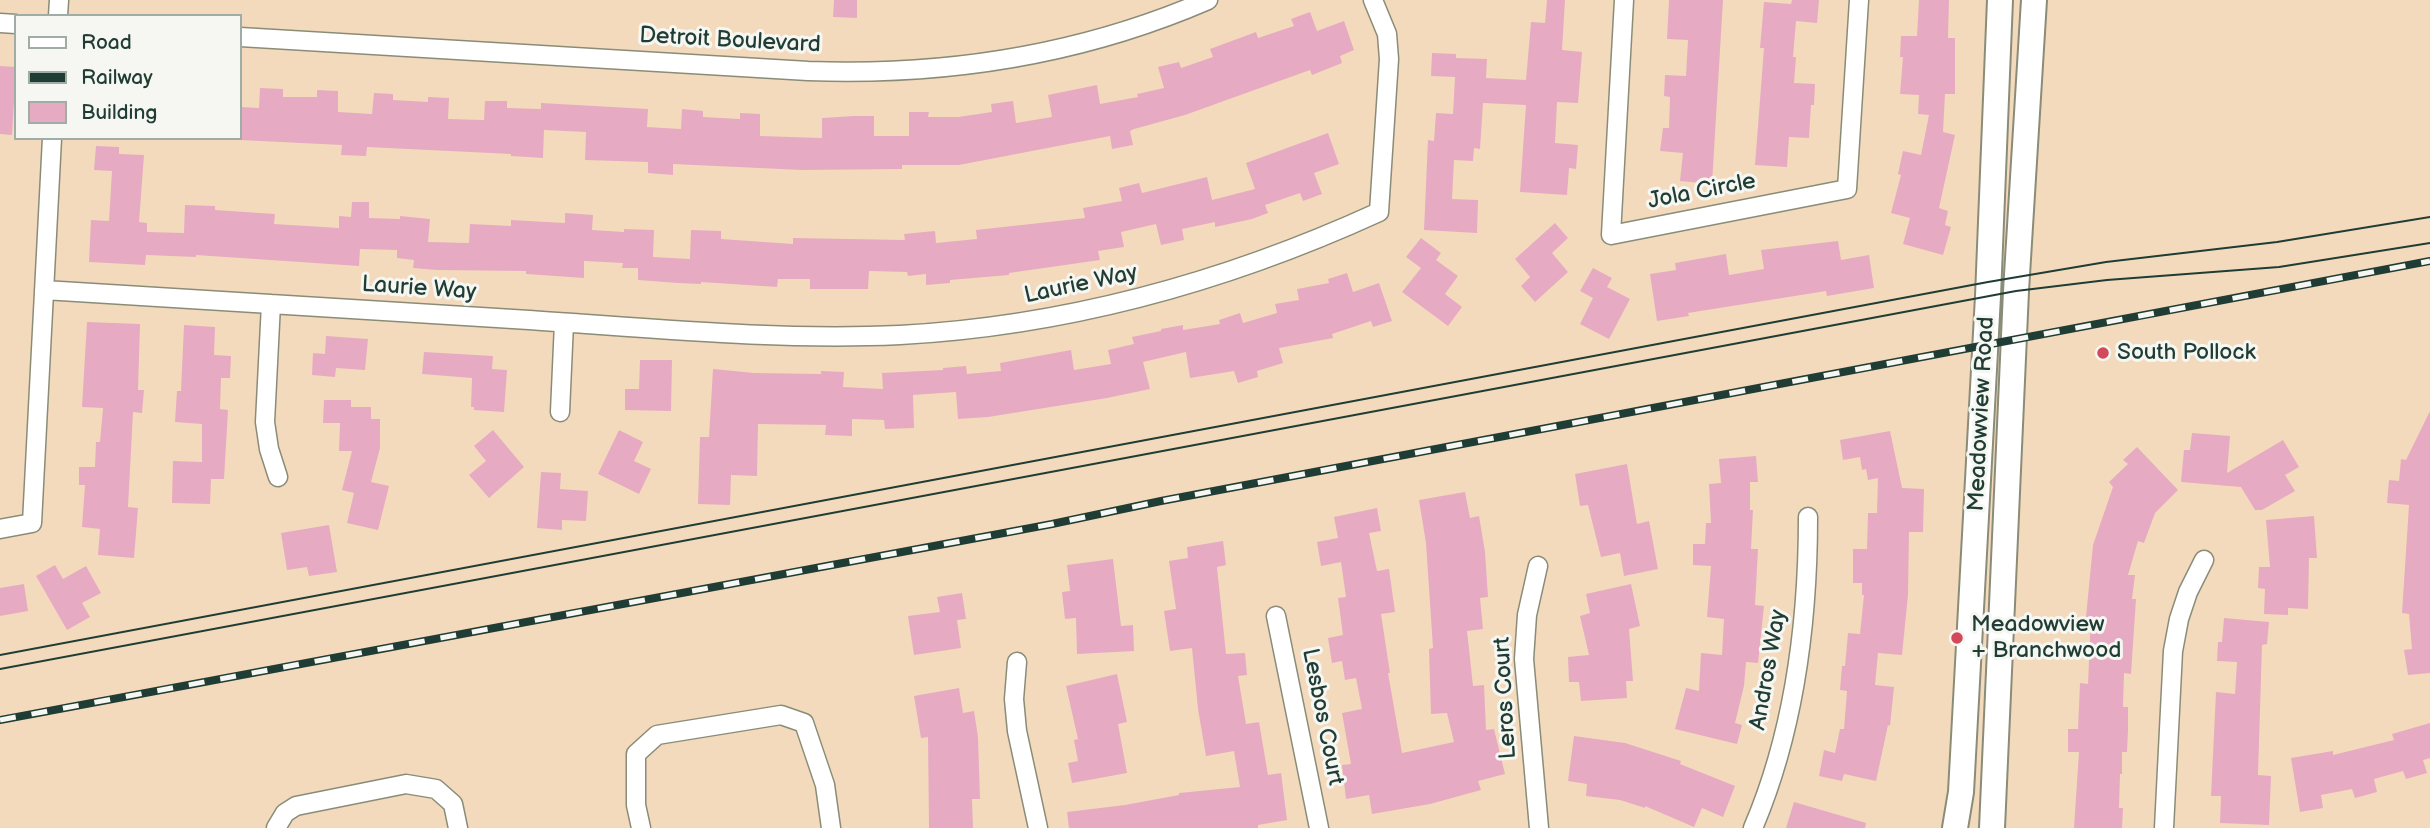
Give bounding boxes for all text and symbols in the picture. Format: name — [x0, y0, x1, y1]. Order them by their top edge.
legend — [14, 14, 242, 140]
street label: Detroit Boulevard — [639, 22, 821, 60]
text: Road — [81, 30, 132, 55]
text: Railway — [81, 65, 153, 90]
text: Building — [81, 100, 157, 125]
street label: Jola Circle — [1646, 168, 1758, 216]
street label: Laurie Way — [1022, 260, 1140, 310]
street label: Laurie Way — [361, 271, 477, 307]
street label: Meadowview Road — [1963, 316, 2001, 512]
place label: South Pollock — [2117, 339, 2256, 367]
marker: South Pollock — [2095, 345, 2111, 361]
street label: Andros Way — [1745, 608, 1793, 732]
place label: Meadowview + Branchwood — [1971, 611, 2121, 665]
marker: Meadowview + Branchwood — [1949, 630, 1965, 646]
street label: Leros Court — [1489, 636, 1523, 760]
street label: Lesbos Court — [1295, 646, 1349, 788]

